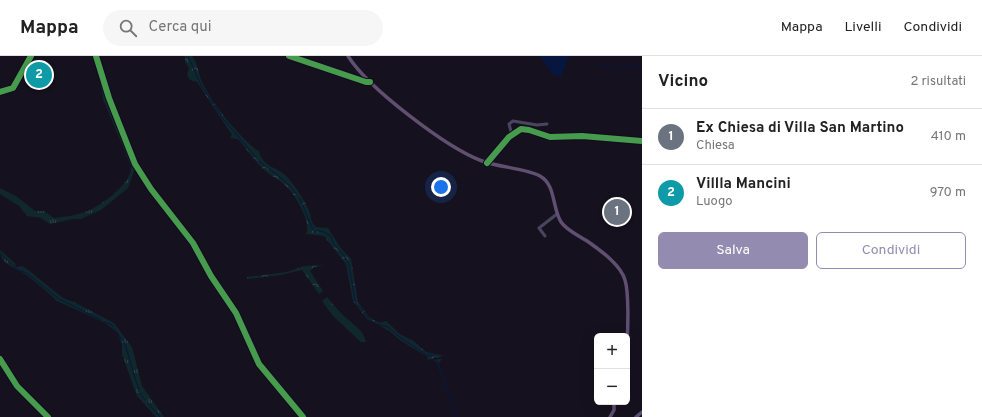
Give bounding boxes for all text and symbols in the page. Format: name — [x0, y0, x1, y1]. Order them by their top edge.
search box — [103, 10, 383, 46]
text: Mappa — [20, 16, 79, 40]
icon: search — [117, 17, 139, 39]
text: Cerca qui — [149, 18, 212, 37]
text: Mappa — [781, 19, 823, 36]
text: Livelli — [845, 19, 881, 36]
text: Condividi — [903, 19, 962, 36]
pin: 2 — [26, 60, 52, 90]
text: Vicino — [658, 71, 708, 93]
text: 2 risultati — [911, 74, 966, 90]
text: Ex Chiesa di Villa San Martino — [696, 119, 904, 138]
text: 1 — [668, 129, 674, 145]
text: 410 m — [931, 129, 966, 145]
text: Chiesa — [696, 138, 735, 154]
text: Villla Mancini — [696, 175, 791, 194]
your location — [431, 177, 451, 197]
text: 2 — [667, 185, 675, 201]
text: 970 m — [930, 185, 966, 201]
text: Luogo — [696, 194, 733, 210]
pin: 1 — [604, 197, 630, 227]
button: Salva — [658, 232, 808, 269]
button: Condividi — [816, 232, 966, 269]
map controls — [594, 333, 630, 405]
button: + — [594, 333, 630, 369]
button: − — [594, 369, 630, 405]

